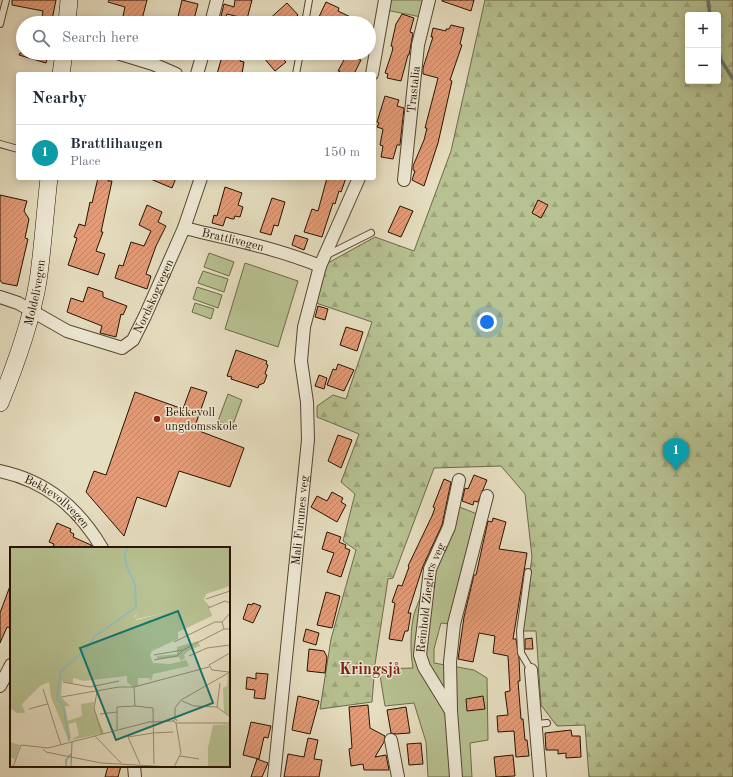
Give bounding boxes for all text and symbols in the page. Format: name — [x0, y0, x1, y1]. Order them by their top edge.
map controls — [685, 12, 721, 84]
button: + — [685, 12, 721, 48]
search box — [16, 16, 376, 60]
icon: search — [30, 27, 52, 49]
text: Search here — [62, 31, 139, 46]
button: − — [685, 48, 721, 84]
street label: Trastalia — [406, 65, 423, 114]
text: Nearby — [32, 90, 87, 107]
text: Brattlihaugen — [70, 137, 163, 152]
text: 1 — [41, 146, 49, 159]
text: 150 m — [323, 146, 360, 159]
text: Place — [70, 155, 100, 168]
street label: Brattlivegen — [200, 227, 266, 254]
street label: Nordskogvegen — [132, 257, 177, 336]
street label: Moldelivegen — [23, 258, 48, 327]
your location — [477, 312, 497, 332]
place label: Bekkevoll ungdomsskole — [165, 407, 238, 433]
marker: Bekkevoll ungdomsskole — [152, 414, 162, 424]
pin: 1 — [663, 438, 689, 471]
street label: Bekkevollvegen — [22, 474, 92, 531]
street label: Mali Furunes veg — [290, 474, 311, 566]
street label: Reinhold Zieglers veg — [415, 541, 448, 654]
inset map — [10, 547, 230, 767]
district label: Kringsjå — [339, 662, 401, 678]

